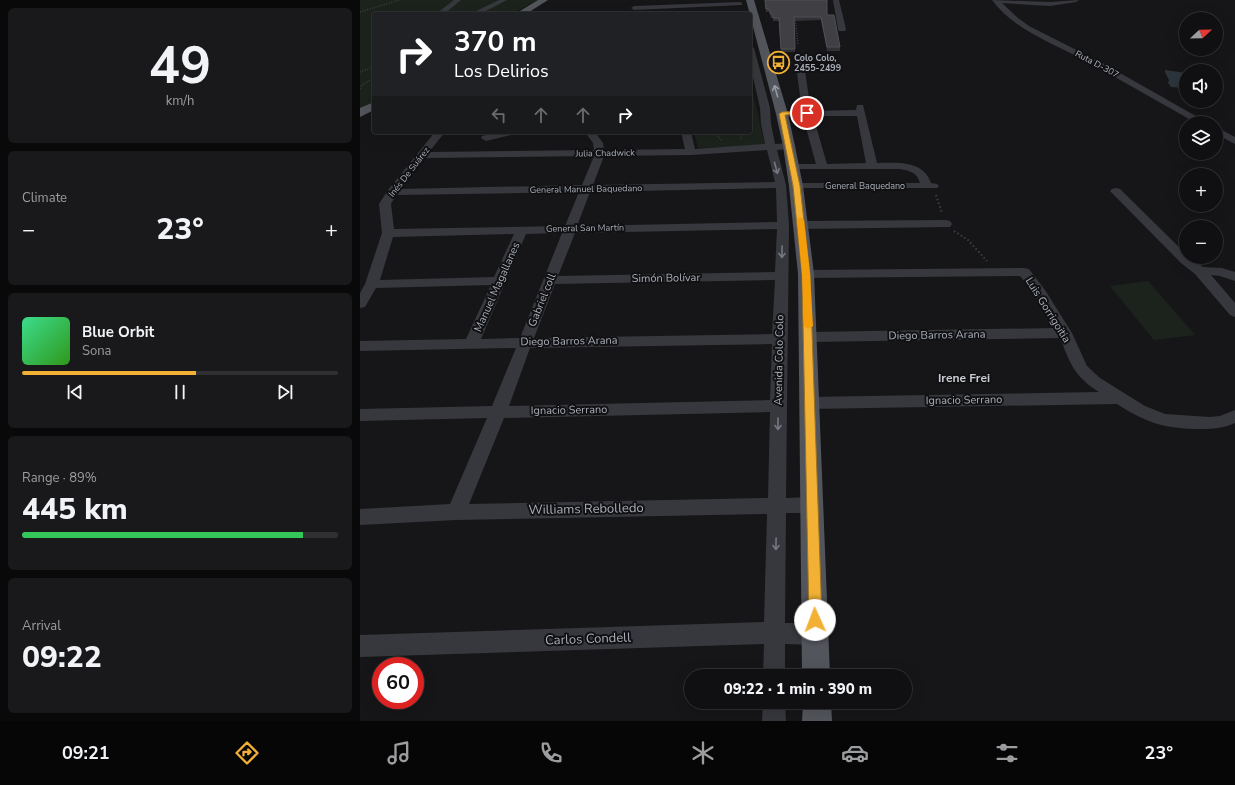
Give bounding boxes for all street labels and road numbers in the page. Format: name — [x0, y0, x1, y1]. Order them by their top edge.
street label: Ruta D-307 — [1073, 47, 1121, 81]
street label: Inés De Suárez — [386, 145, 432, 199]
street label: Julia Chadwick — [574, 146, 635, 160]
street label: General Baquedano — [825, 180, 905, 192]
street label: General Manuel Baquedano — [530, 182, 642, 196]
street label: General San Martín — [546, 221, 624, 235]
street label: Manuel Magallanes — [470, 240, 524, 334]
street label: Gabriel coll — [525, 270, 560, 329]
street label: Simón Bolívar — [632, 270, 700, 286]
street label: Luis Gorrigoitia — [1022, 274, 1074, 346]
street label: Avenida Colo Colo — [771, 314, 787, 406]
street label: Diego Barros Arana — [888, 327, 986, 343]
street label: Diego Barros Arana — [520, 333, 618, 349]
street label: Ignacio Serrano — [926, 392, 1002, 408]
street label: Ignacio Serrano — [531, 402, 607, 418]
street label: Williams Rebolledo — [528, 499, 644, 519]
street label: Carlos Condell — [545, 629, 631, 649]

